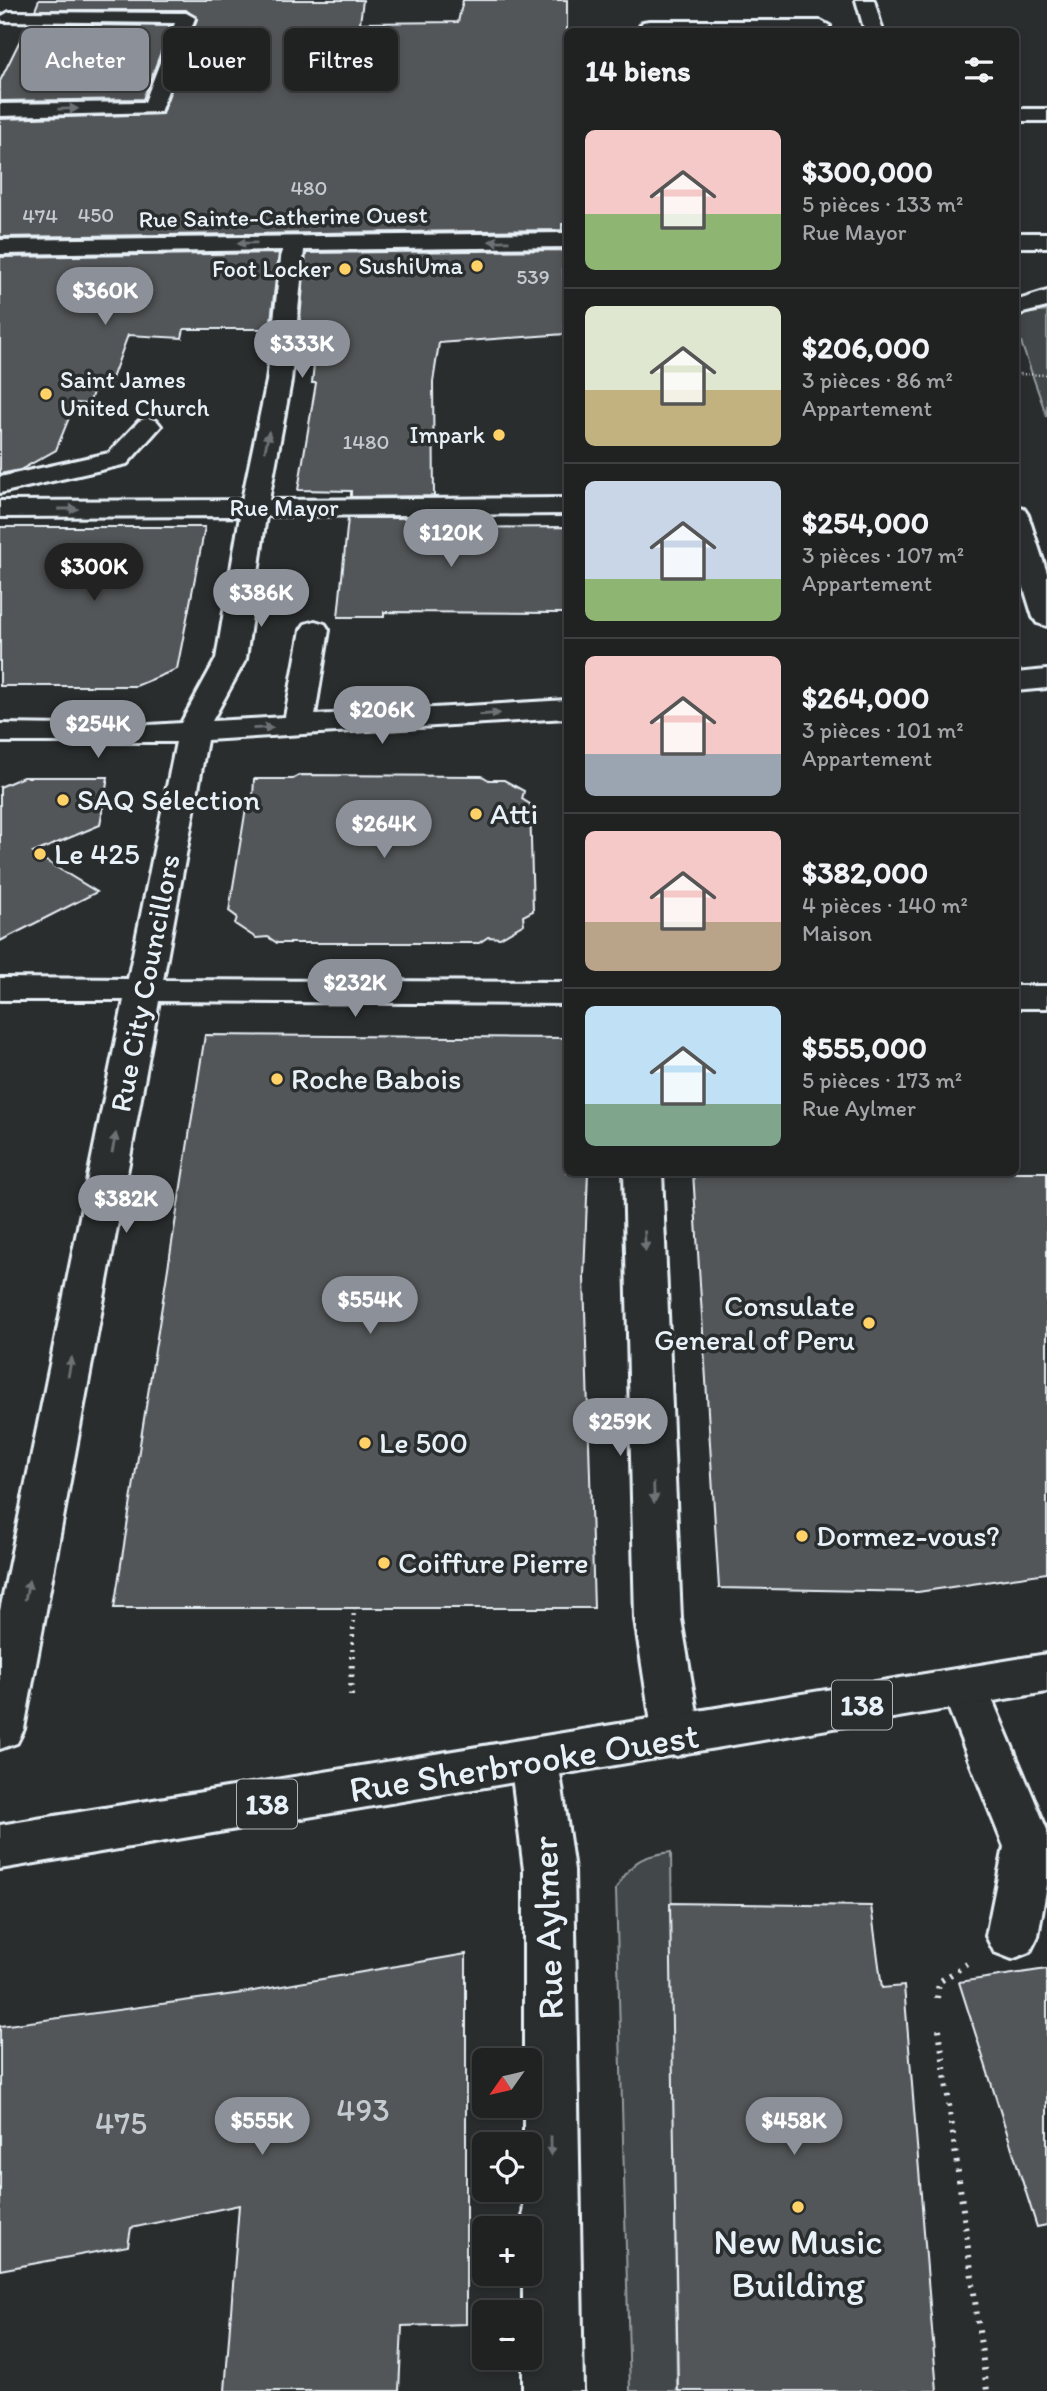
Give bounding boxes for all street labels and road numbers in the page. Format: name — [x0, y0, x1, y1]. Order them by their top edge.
street label: Rue Sainte-Catherine Ouest — [138, 199, 428, 234]
street label: Rue Mayor — [230, 493, 338, 522]
street label: Rue City Councillors — [101, 851, 188, 1115]
road number: 138 — [832, 1680, 892, 1730]
street label: Rue Sherbrooke Ouest — [346, 1713, 702, 1811]
road number: 138 — [237, 1780, 297, 1828]
street label: Rue Aylmer — [522, 1835, 572, 2020]

